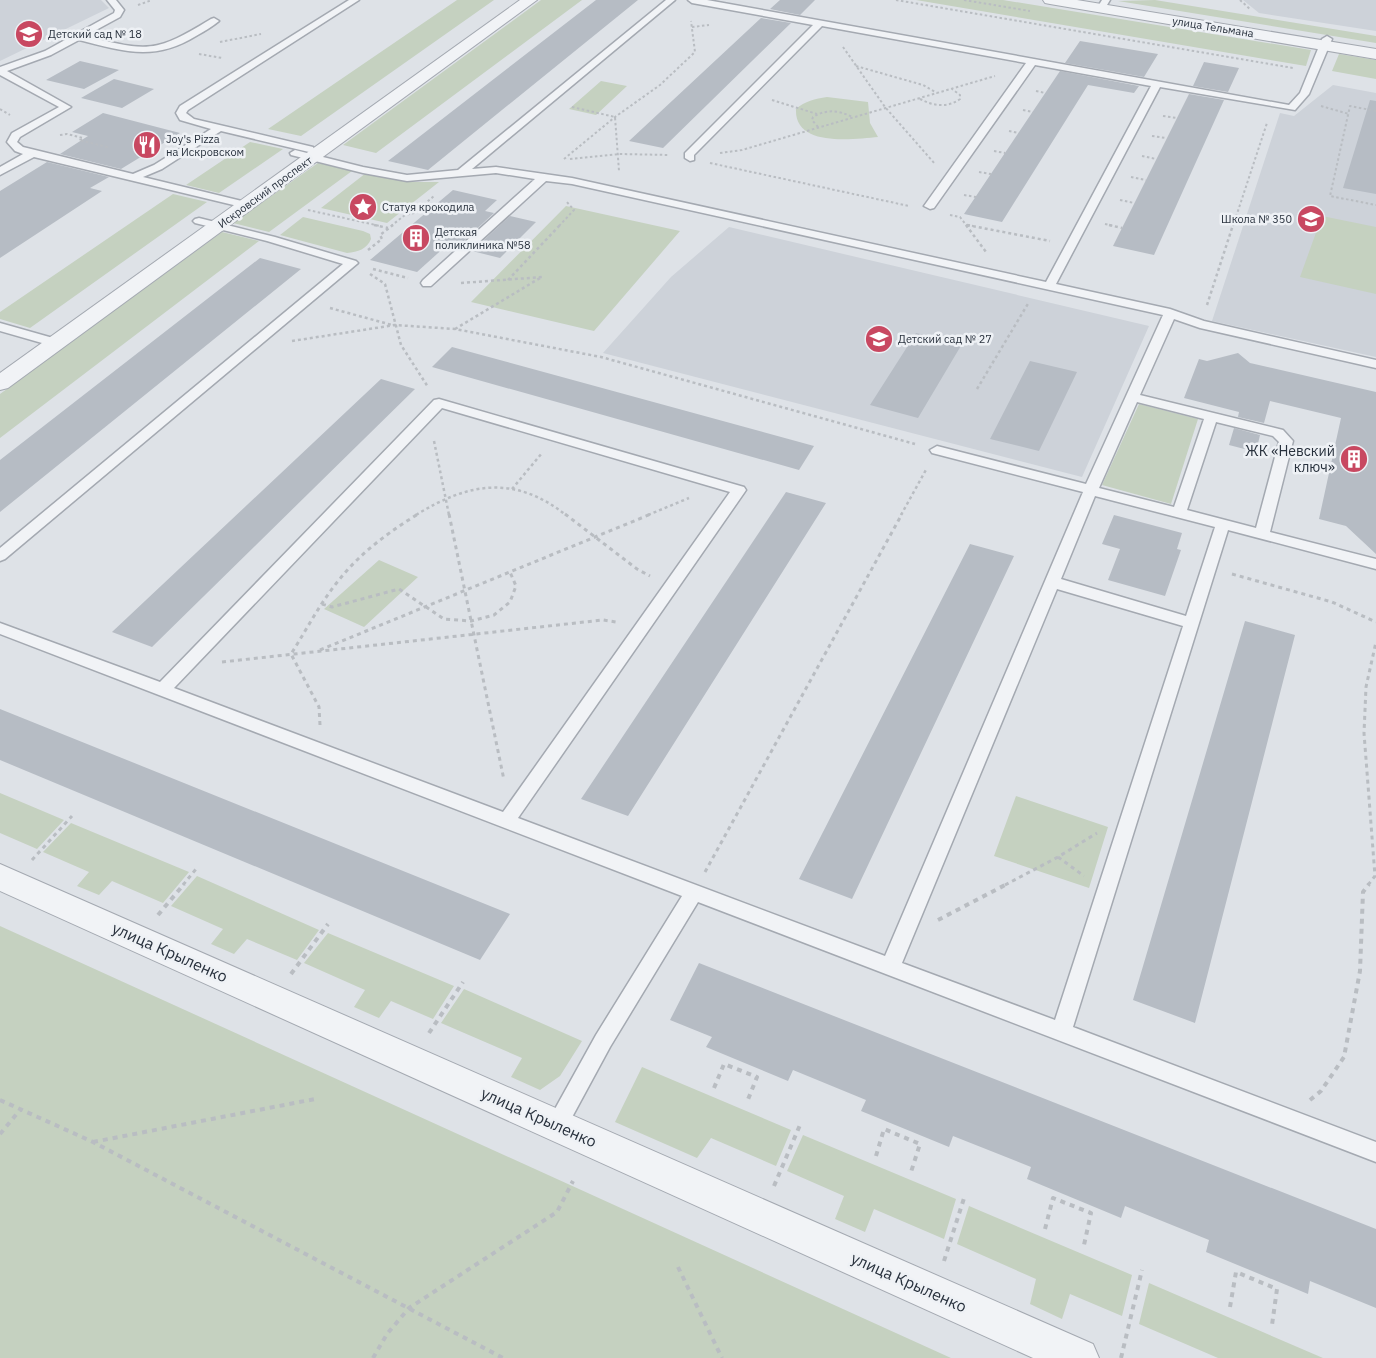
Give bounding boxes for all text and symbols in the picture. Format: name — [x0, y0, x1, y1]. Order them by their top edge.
street label: улица Тельмана — [1171, 14, 1255, 40]
school or university icon: Детский сад № 18 — [14, 19, 44, 49]
place label: Детский сад № 18 — [48, 27, 142, 41]
restaurant icon: Joy's Pizza на Искровском — [132, 130, 162, 160]
place label: Joy's Pizza на Искровском — [166, 132, 244, 159]
street label: Искровский проспект — [215, 153, 315, 231]
place icon: Статуя крокодила — [348, 192, 378, 222]
place label: Статуя крокодила — [382, 200, 475, 214]
school or university icon: Школа № 350 — [1296, 204, 1326, 234]
place label: Школа № 350 — [1221, 212, 1292, 226]
building icon: Детская поликлиника №58 — [401, 223, 431, 253]
place label: Детская поликлиника №58 — [435, 225, 531, 252]
school or university icon: Детский сад № 27 — [864, 324, 894, 354]
place label: Детский сад № 27 — [898, 332, 992, 346]
place label: ЖК «Невский ключ» — [1245, 442, 1335, 476]
building icon: ЖК «Невский ключ» — [1339, 444, 1369, 474]
street label: улица Крыленко — [109, 918, 231, 986]
street label: улица Крыленко — [478, 1083, 600, 1151]
street label: улица Крыленко — [848, 1248, 970, 1316]

